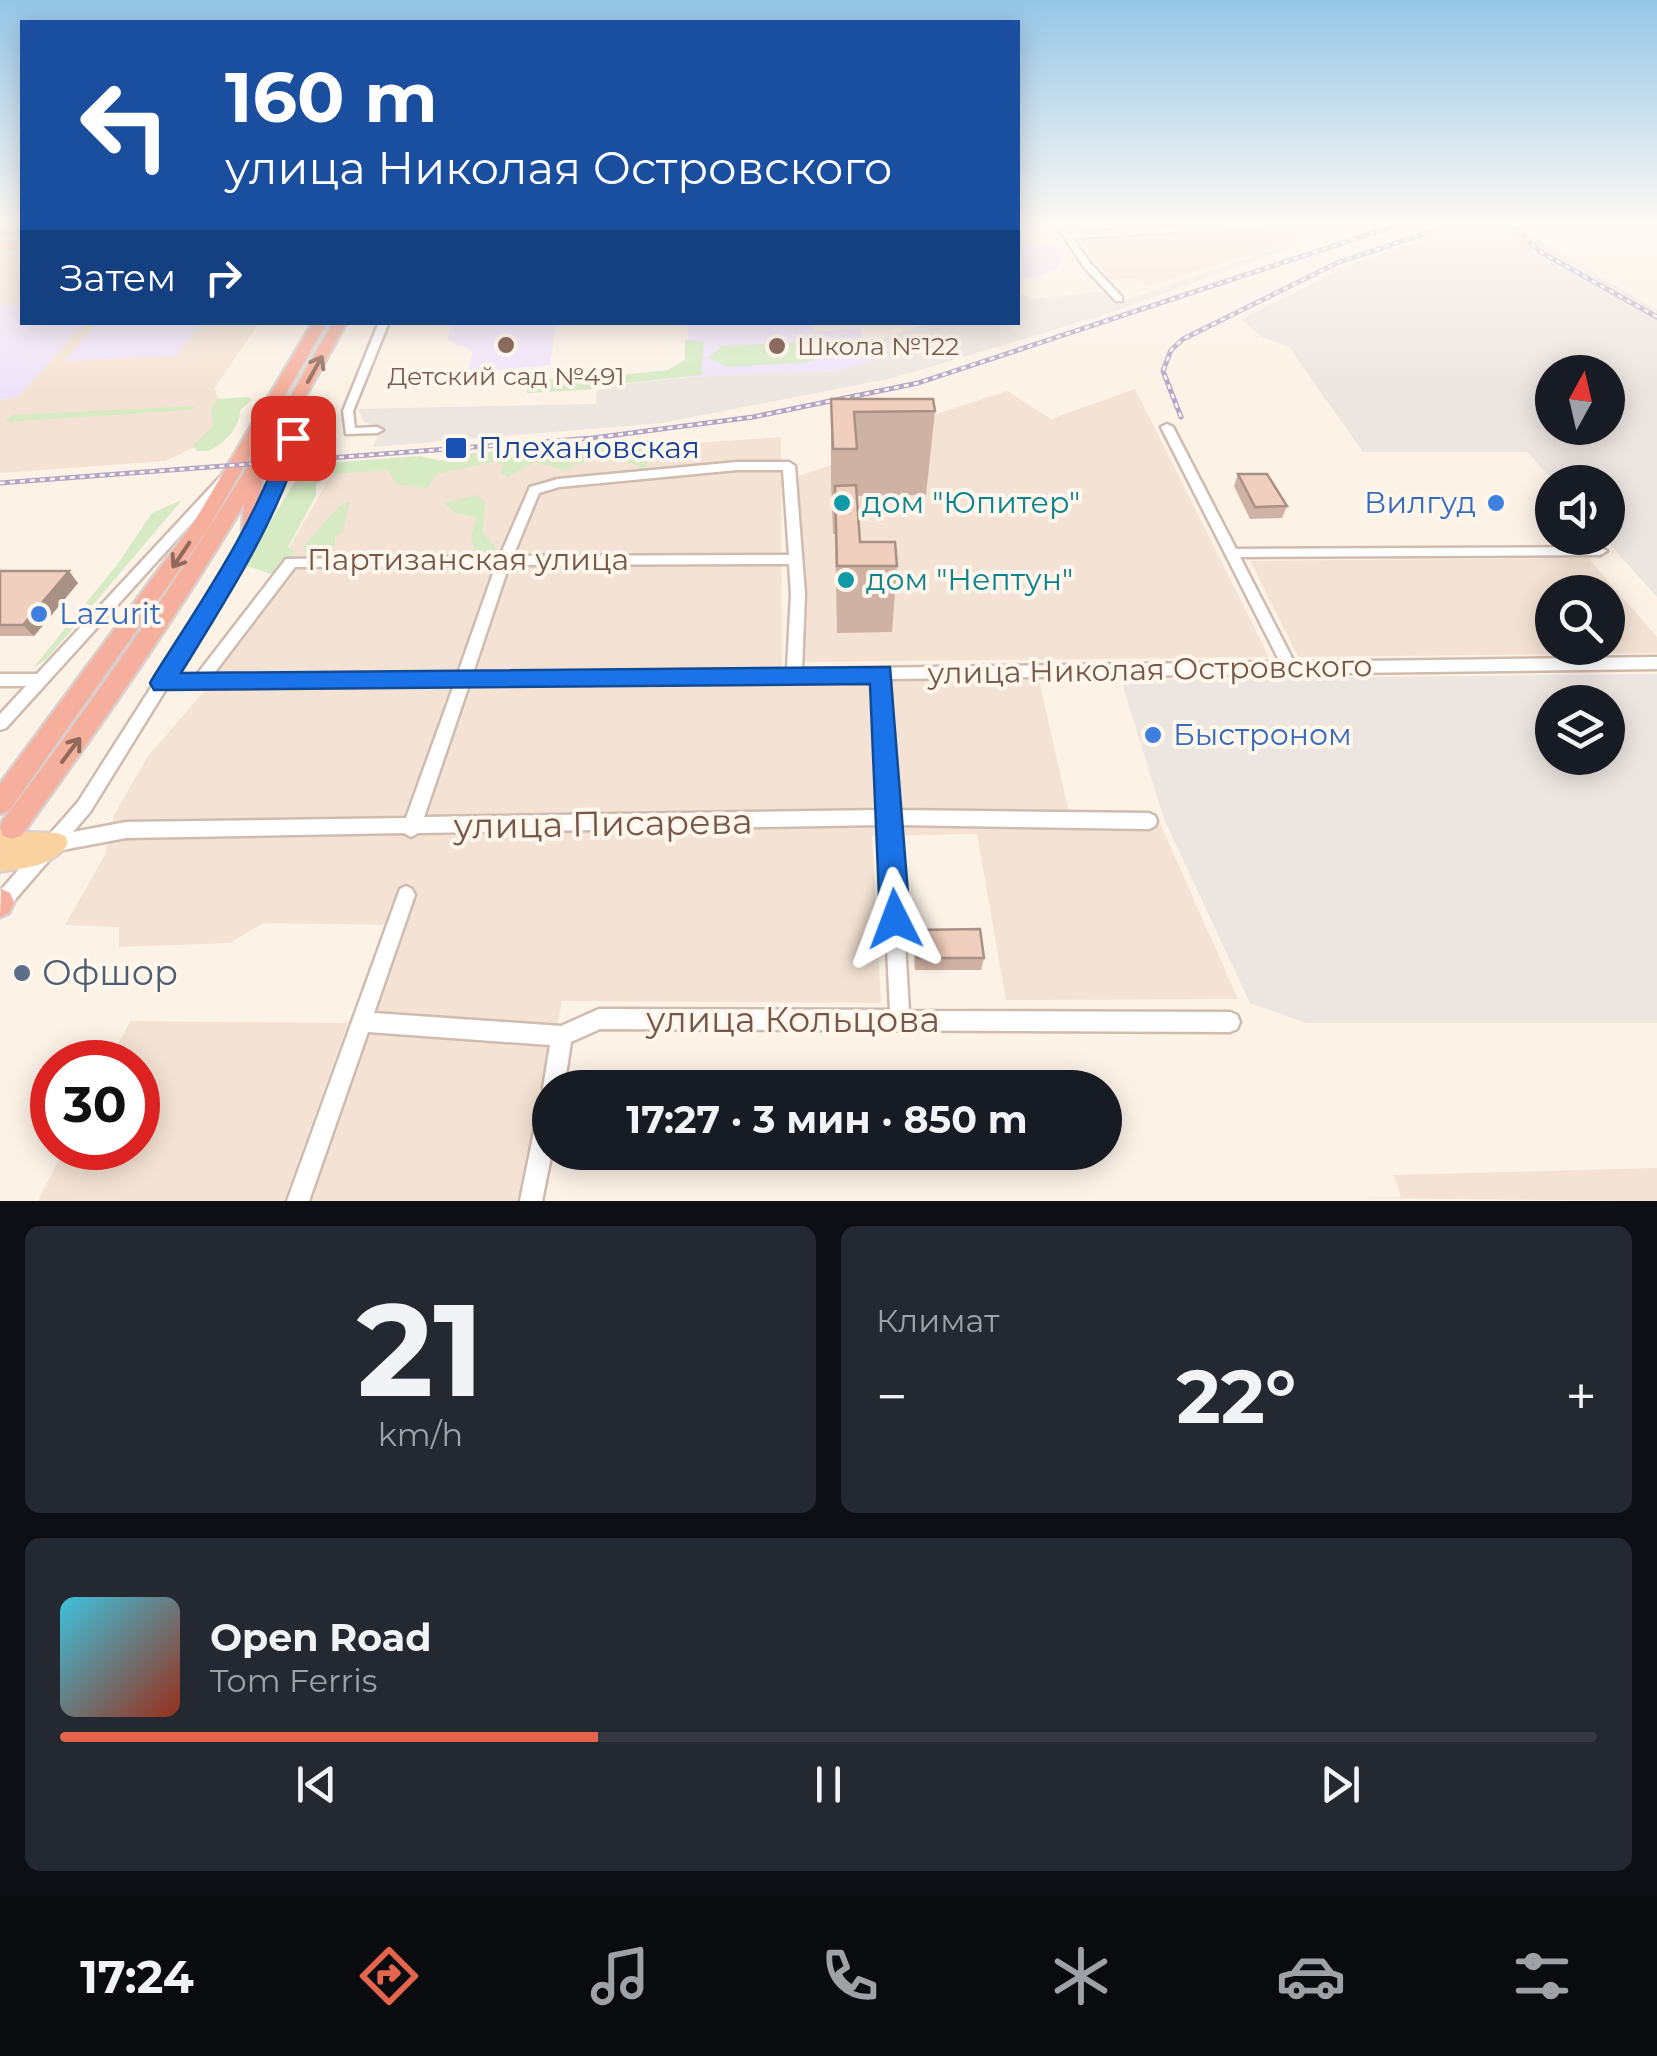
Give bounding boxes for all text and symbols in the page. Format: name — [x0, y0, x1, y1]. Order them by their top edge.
text: 160 m — [225, 54, 438, 140]
icon: left — [60, 60, 190, 190]
text: улица Николая Островского — [225, 140, 892, 195]
icon: right — [196, 250, 251, 305]
text: Затем — [60, 254, 176, 301]
place label: Школа №122 — [797, 331, 959, 361]
marker: Детский сад №491 — [495, 334, 517, 356]
marker: Школа №122 — [766, 335, 788, 357]
one-way arrow — [305, 355, 325, 385]
north arrow — [1535, 355, 1625, 445]
map controls — [1535, 355, 1625, 775]
place label: Детский сад №491 — [388, 361, 624, 391]
pin — [251, 396, 336, 481]
icon: arrive — [266, 411, 321, 466]
place label: Плехановская — [478, 429, 700, 466]
marker: Плехановская — [443, 435, 469, 461]
button: sound — [1535, 465, 1625, 555]
place label: дом "Юпитер" — [862, 484, 1080, 521]
place label: Вилгуд — [1364, 484, 1476, 521]
marker: дом "Юпитер" — [831, 492, 853, 514]
marker: Вилгуд — [1485, 492, 1507, 514]
one-way arrow — [171, 541, 192, 569]
street label: Партизанская улица — [307, 541, 629, 578]
place label: дом "Нептун" — [866, 561, 1073, 598]
marker: дом "Нептун" — [835, 569, 857, 591]
button: search — [1535, 575, 1625, 665]
place label: Lazurit — [59, 595, 162, 632]
marker: Lazurit — [28, 603, 50, 625]
street label: улица Николая Островского — [926, 647, 1373, 692]
button: layers — [1535, 685, 1625, 775]
place label: Быстроном — [1173, 716, 1352, 753]
marker: Быстроном — [1142, 724, 1164, 746]
one-way arrow — [61, 737, 82, 764]
street label: улица Писарева — [452, 799, 753, 848]
position arrow — [843, 867, 947, 971]
place label: Офшор — [42, 951, 178, 994]
marker: Офшор — [11, 962, 33, 984]
street label: улица Кольцова — [645, 998, 940, 1041]
speed limit sign: 30 — [30, 1040, 160, 1170]
text: 17:27 · 3 мин · 850 m — [626, 1096, 1028, 1143]
text: 21 — [357, 1270, 484, 1429]
text: Климат — [876, 1301, 999, 1340]
text: 22° — [1177, 1350, 1296, 1442]
text: − — [876, 1363, 908, 1430]
text: + — [1565, 1363, 1597, 1430]
text: km/h — [378, 1415, 463, 1454]
text: Open Road — [210, 1614, 432, 1661]
text: Tom Ferris — [210, 1661, 377, 1700]
icon: previous — [289, 1757, 344, 1812]
icon: pause — [801, 1757, 856, 1812]
icon: next — [1313, 1757, 1368, 1812]
icon: directions — [354, 1941, 424, 2011]
icon: music — [585, 1941, 655, 2011]
icon: phone — [815, 1941, 885, 2011]
icon: climate — [1046, 1941, 1116, 2011]
icon: car — [1276, 1941, 1346, 2011]
icon: filters — [1507, 1941, 1577, 2011]
text: 17:24 — [80, 1949, 194, 2004]

